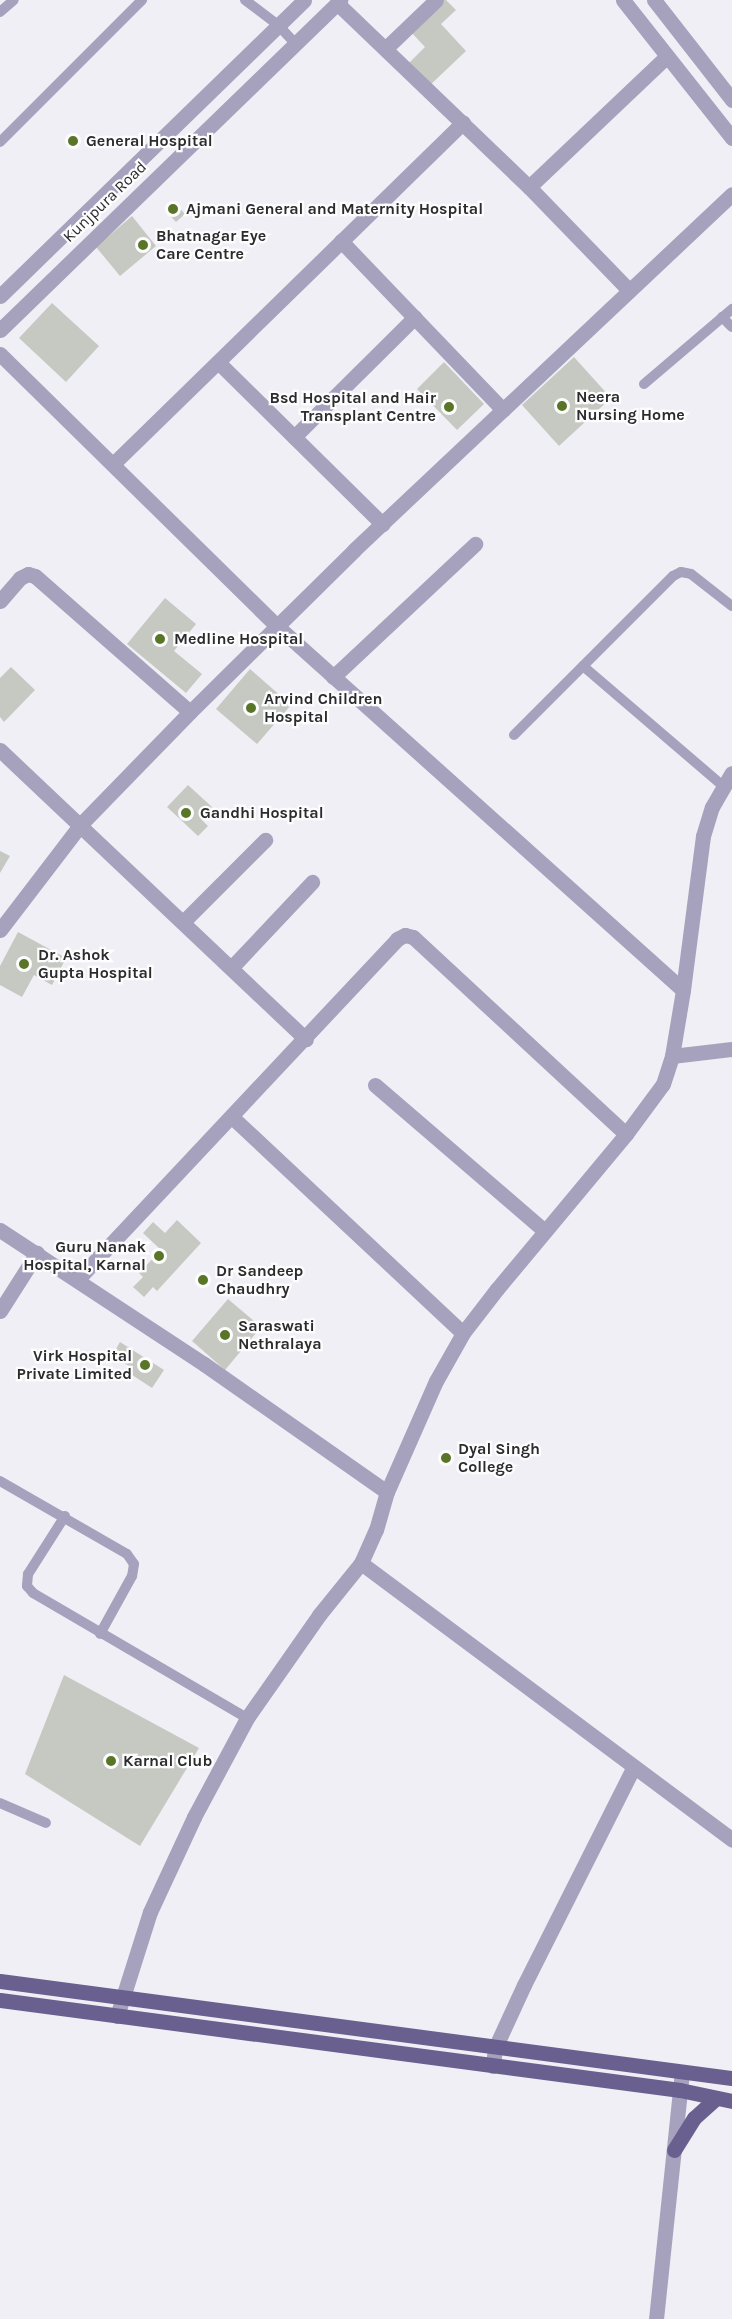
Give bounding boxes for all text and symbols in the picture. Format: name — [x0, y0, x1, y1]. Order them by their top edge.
place label: General Hospital — [86, 131, 213, 151]
marker: General Hospital — [64, 132, 82, 150]
street label: Kunjpura Road — [59, 157, 151, 247]
place label: Ajmani General and Maternity Hospital — [186, 199, 483, 219]
marker: Ajmani General and Maternity Hospital — [164, 200, 182, 218]
place label: Bhatnagar Eye Care Centre — [156, 226, 266, 264]
marker: Bhatnagar Eye Care Centre — [134, 236, 152, 254]
place label: Neera Nursing Home — [576, 387, 685, 425]
place label: Bsd Hospital and Hair Transplant Centre — [270, 388, 436, 426]
marker: Neera Nursing Home — [553, 397, 571, 415]
marker: Bsd Hospital and Hair Transplant Centre — [440, 398, 458, 416]
place label: Medline Hospital — [174, 629, 303, 649]
marker: Medline Hospital — [151, 630, 169, 648]
place label: Arvind Children Hospital — [264, 689, 382, 727]
marker: Arvind Children Hospital — [242, 699, 260, 717]
place label: Gandhi Hospital — [200, 803, 324, 823]
marker: Gandhi Hospital — [177, 804, 195, 822]
place label: Dr. Ashok Gupta Hospital — [38, 945, 153, 983]
marker: Dr. Ashok Gupta Hospital — [15, 955, 33, 973]
place label: Guru Nanak Hospital, Karnal — [23, 1237, 146, 1275]
marker: Guru Nanak Hospital, Karnal — [150, 1247, 168, 1265]
place label: Dr Sandeep Chaudhry — [216, 1261, 303, 1299]
marker: Dr Sandeep Chaudhry — [194, 1271, 212, 1289]
place label: Saraswati Nethralaya — [238, 1316, 322, 1354]
marker: Saraswati Nethralaya — [216, 1326, 234, 1344]
place label: Virk Hospital Private Limited — [16, 1346, 132, 1384]
marker: Virk Hospital Private Limited — [136, 1356, 154, 1374]
place label: Dyal Singh College — [458, 1439, 540, 1477]
marker: Dyal Singh College — [439, 1451, 453, 1465]
place label: Karnal Club — [123, 1751, 212, 1771]
marker: Karnal Club — [104, 1754, 118, 1768]

